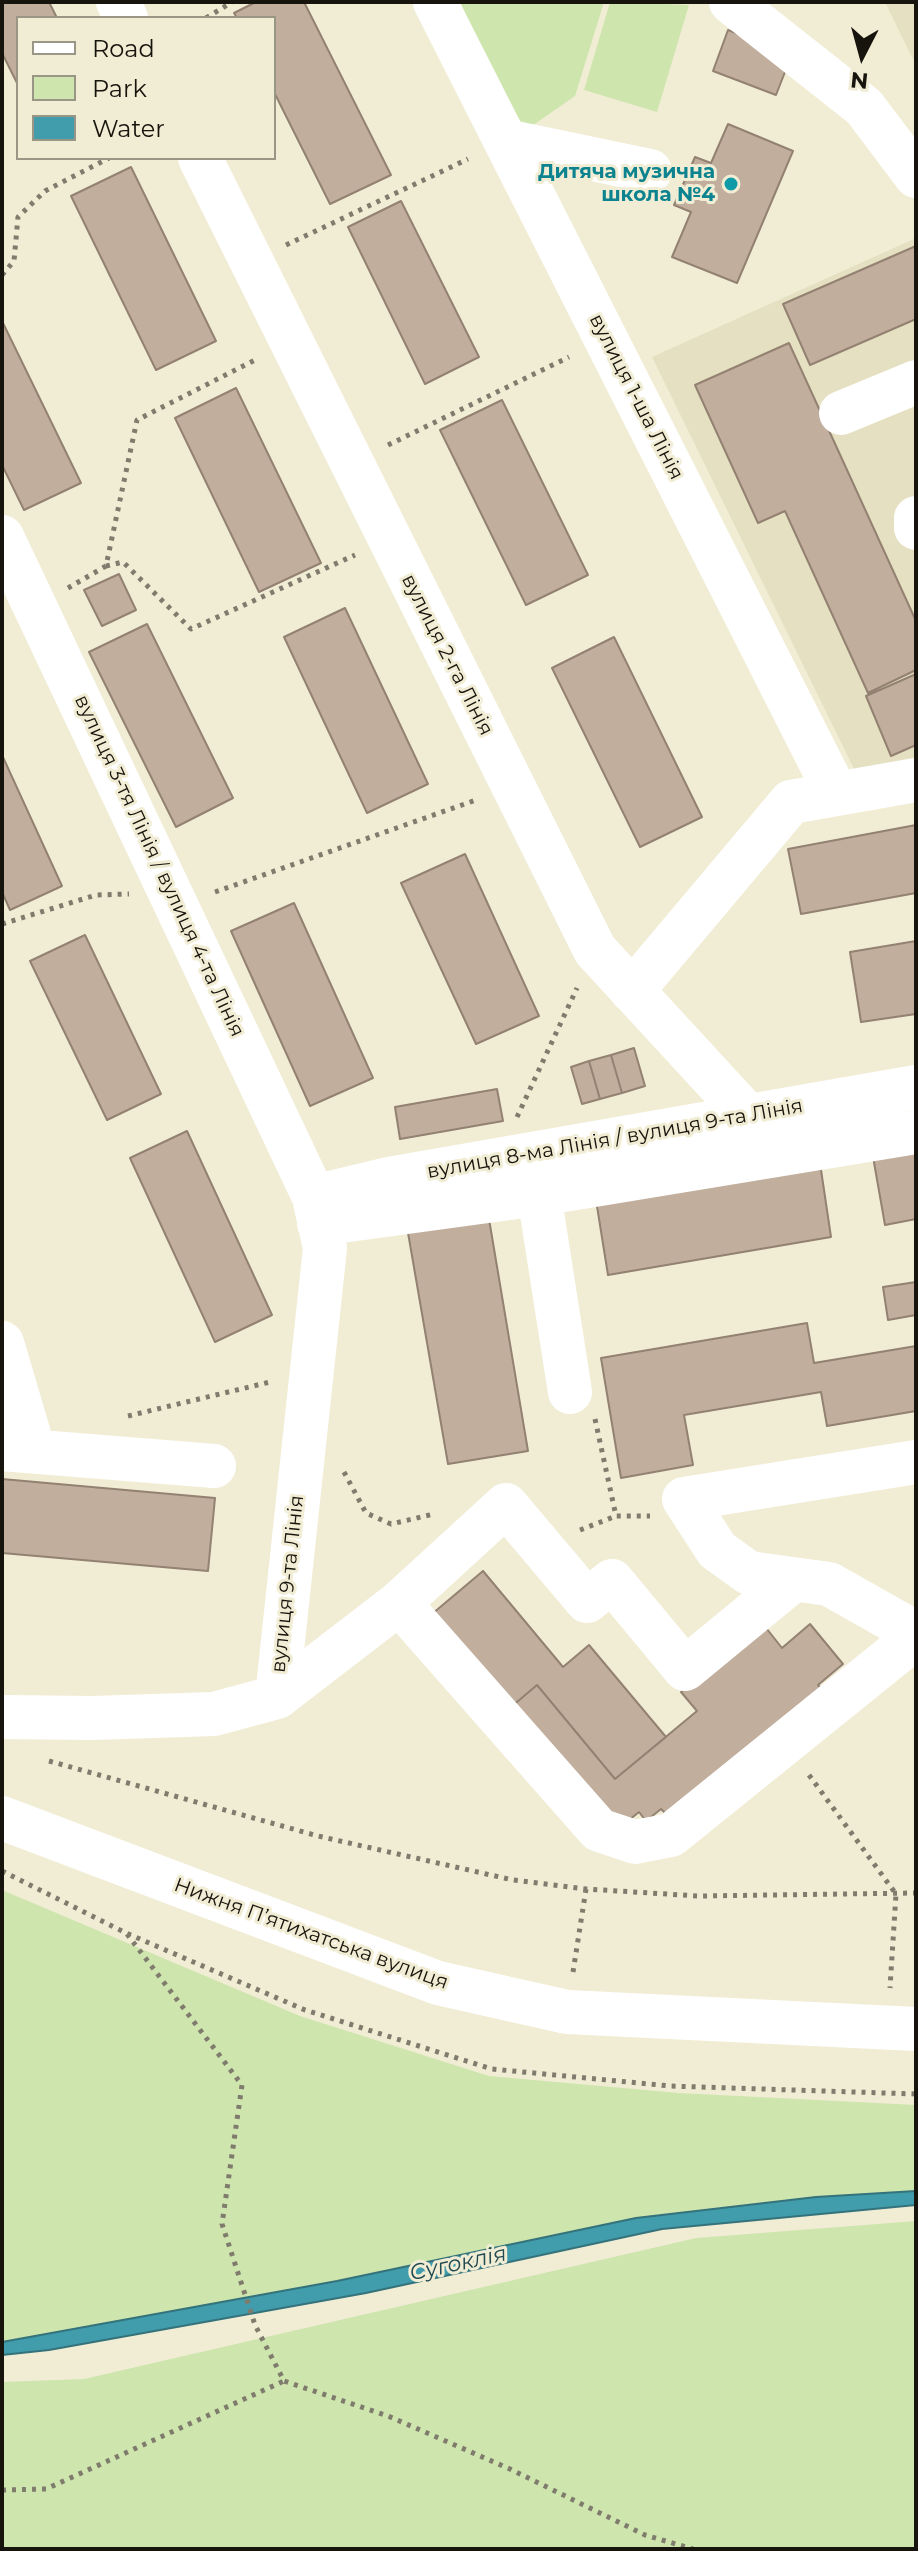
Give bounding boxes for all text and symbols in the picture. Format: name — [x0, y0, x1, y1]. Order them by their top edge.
legend — [16, 16, 276, 160]
north arrow — [822, 16, 902, 96]
text: Road — [92, 34, 155, 63]
text: N — [849, 66, 870, 95]
text: Park — [92, 74, 147, 103]
text: Water — [92, 114, 165, 143]
place label: Дитяча музична школа №4 — [538, 160, 715, 207]
marker: Дитяча музична школа №4 — [722, 175, 740, 193]
street label: вулиця 1-ша Лінія — [584, 310, 688, 484]
street label: вулиця 2-га Лінія — [396, 570, 498, 740]
street label: вулиця 3-тя Лінія / вулиця 4-та Лінія — [69, 691, 249, 1041]
street label: вулиця 8-ма Лінія / вулиця 9-та Лінія — [425, 1094, 805, 1184]
street label: вулиця 9-та Лінія — [267, 1494, 309, 1674]
street label: Нижня Пʼятихатська вулиця — [171, 1873, 451, 1995]
water label: Сугоклія — [407, 2241, 509, 2287]

